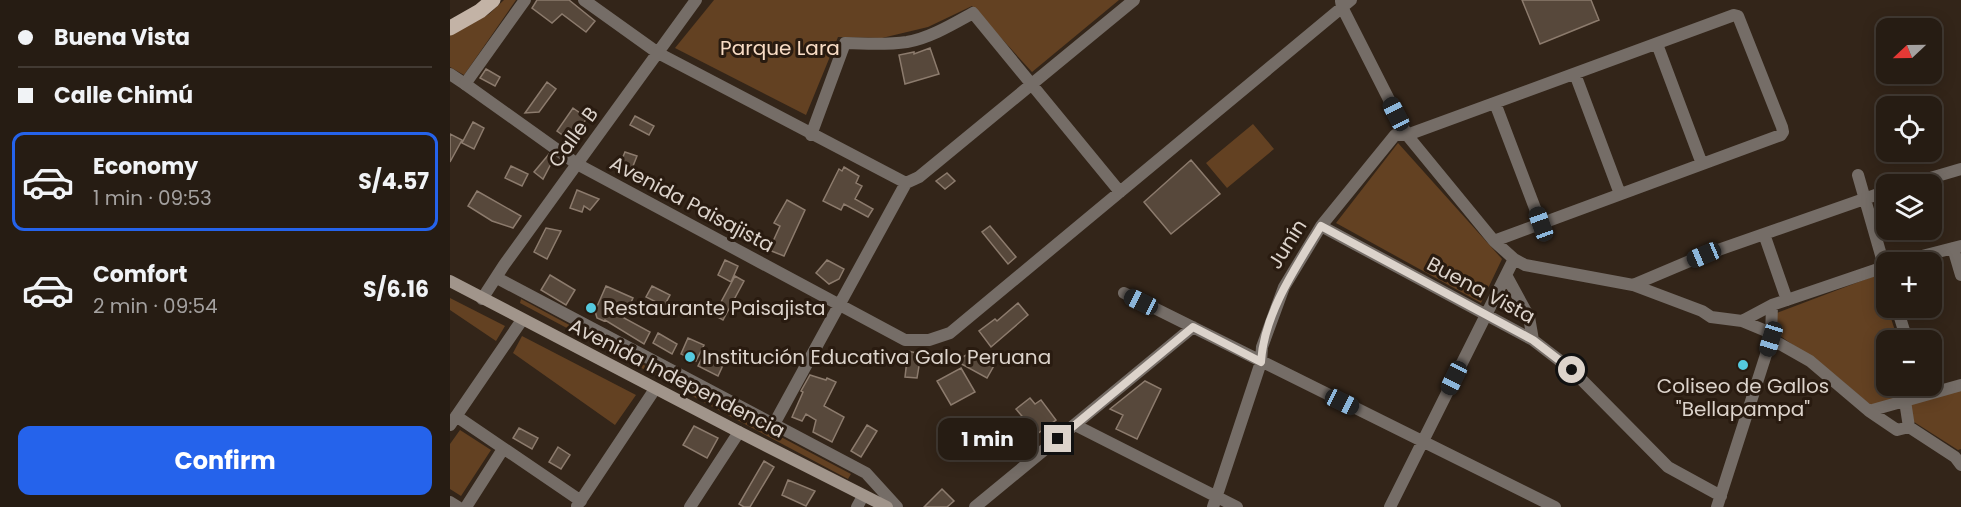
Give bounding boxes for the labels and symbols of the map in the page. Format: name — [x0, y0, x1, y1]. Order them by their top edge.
north arrow — [1876, 18, 1942, 84]
park label: Parque Lara — [720, 34, 840, 62]
car — [1380, 94, 1412, 134]
street label: Calle B — [541, 101, 605, 173]
street label: Avenida Paisajista — [605, 149, 779, 259]
car — [1526, 204, 1556, 244]
street label: Junín — [1261, 214, 1313, 274]
car — [1684, 240, 1724, 270]
street label: Buena Vista — [1422, 250, 1540, 330]
car — [1121, 286, 1161, 318]
place label: Restaurante Paisajista — [603, 294, 826, 322]
marker: Restaurante Paisajista — [584, 301, 598, 315]
street label: Avenida Independencia — [564, 311, 790, 445]
car — [1757, 319, 1785, 359]
place label: Institución Educativa Galo Peruana — [702, 343, 1051, 371]
marker: Institución Educativa Galo Peruana — [683, 350, 697, 364]
route start — [1558, 356, 1585, 383]
car — [1438, 358, 1470, 398]
marker: Coliseo de Gallos "Bellapampa" — [1736, 358, 1750, 372]
place label: Coliseo de Gallos "Bellapampa" — [1657, 372, 1829, 423]
car — [1322, 386, 1362, 418]
callout: 1 min — [938, 418, 1037, 460]
route end — [1044, 425, 1071, 452]

